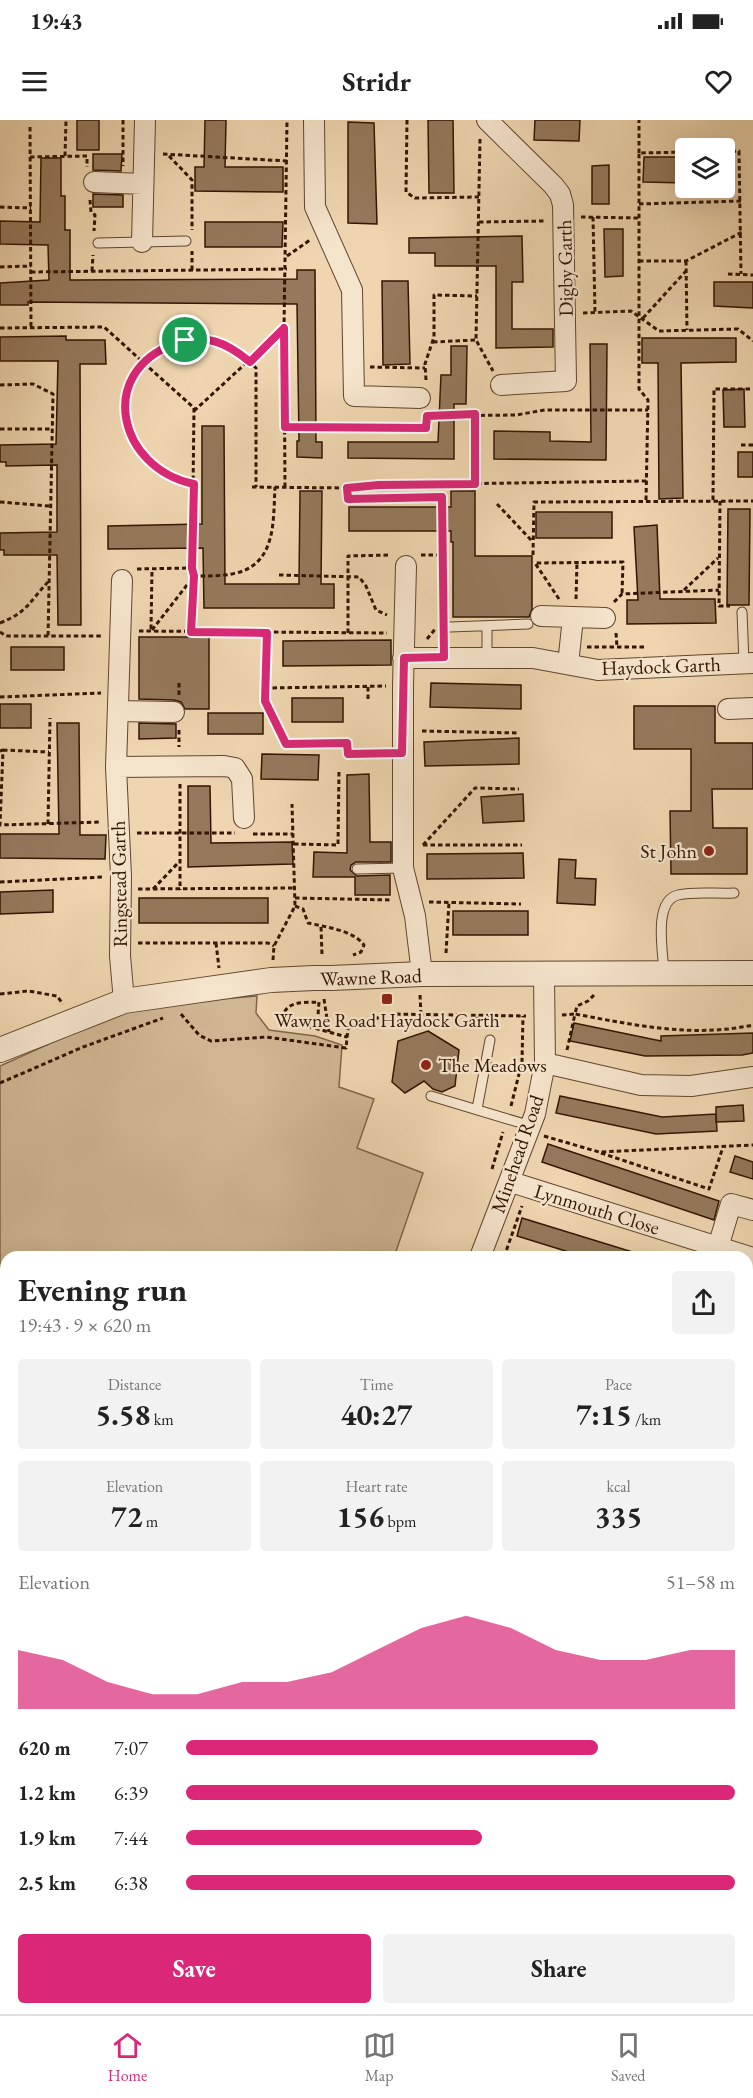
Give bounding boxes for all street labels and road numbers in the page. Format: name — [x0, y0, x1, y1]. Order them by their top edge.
street label: Digby Garth — [551, 219, 579, 317]
street label: Haydock Garth — [601, 651, 721, 681]
street label: Ringstead Garth — [105, 820, 133, 948]
street label: Wawne Road — [320, 962, 423, 992]
street label: Minehead Road — [485, 1091, 550, 1217]
street label: Lynmouth Close — [531, 1178, 663, 1240]

